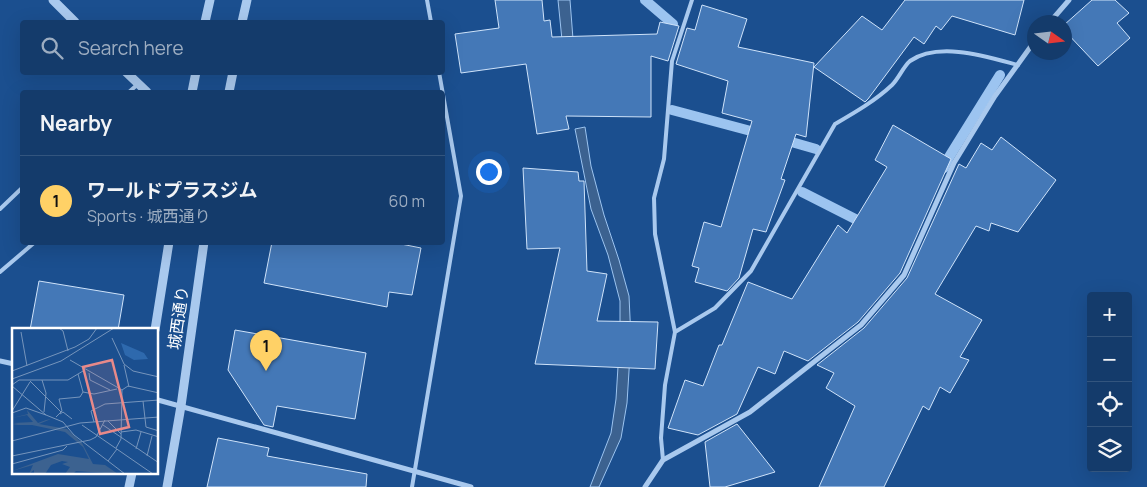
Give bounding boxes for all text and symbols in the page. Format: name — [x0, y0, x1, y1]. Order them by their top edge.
north arrow — [1027, 15, 1072, 60]
search box — [20, 20, 445, 75]
icon: search — [38, 34, 66, 62]
text: Search here — [78, 35, 184, 61]
text: Nearby — [40, 109, 112, 137]
your location — [476, 159, 502, 185]
text: ワールドプラスジム — [87, 177, 258, 203]
text: 1 — [52, 190, 60, 212]
text: 60 m — [389, 190, 425, 212]
text: Sports · 城西通り — [87, 205, 210, 227]
street label: 城西通り — [163, 285, 193, 351]
map controls — [1087, 292, 1132, 472]
button: + — [1087, 292, 1132, 337]
inset map — [12, 328, 159, 474]
pin: 1 — [250, 330, 282, 371]
button: − — [1087, 337, 1132, 382]
button: locate — [1087, 382, 1132, 427]
button: layers — [1087, 427, 1132, 472]

